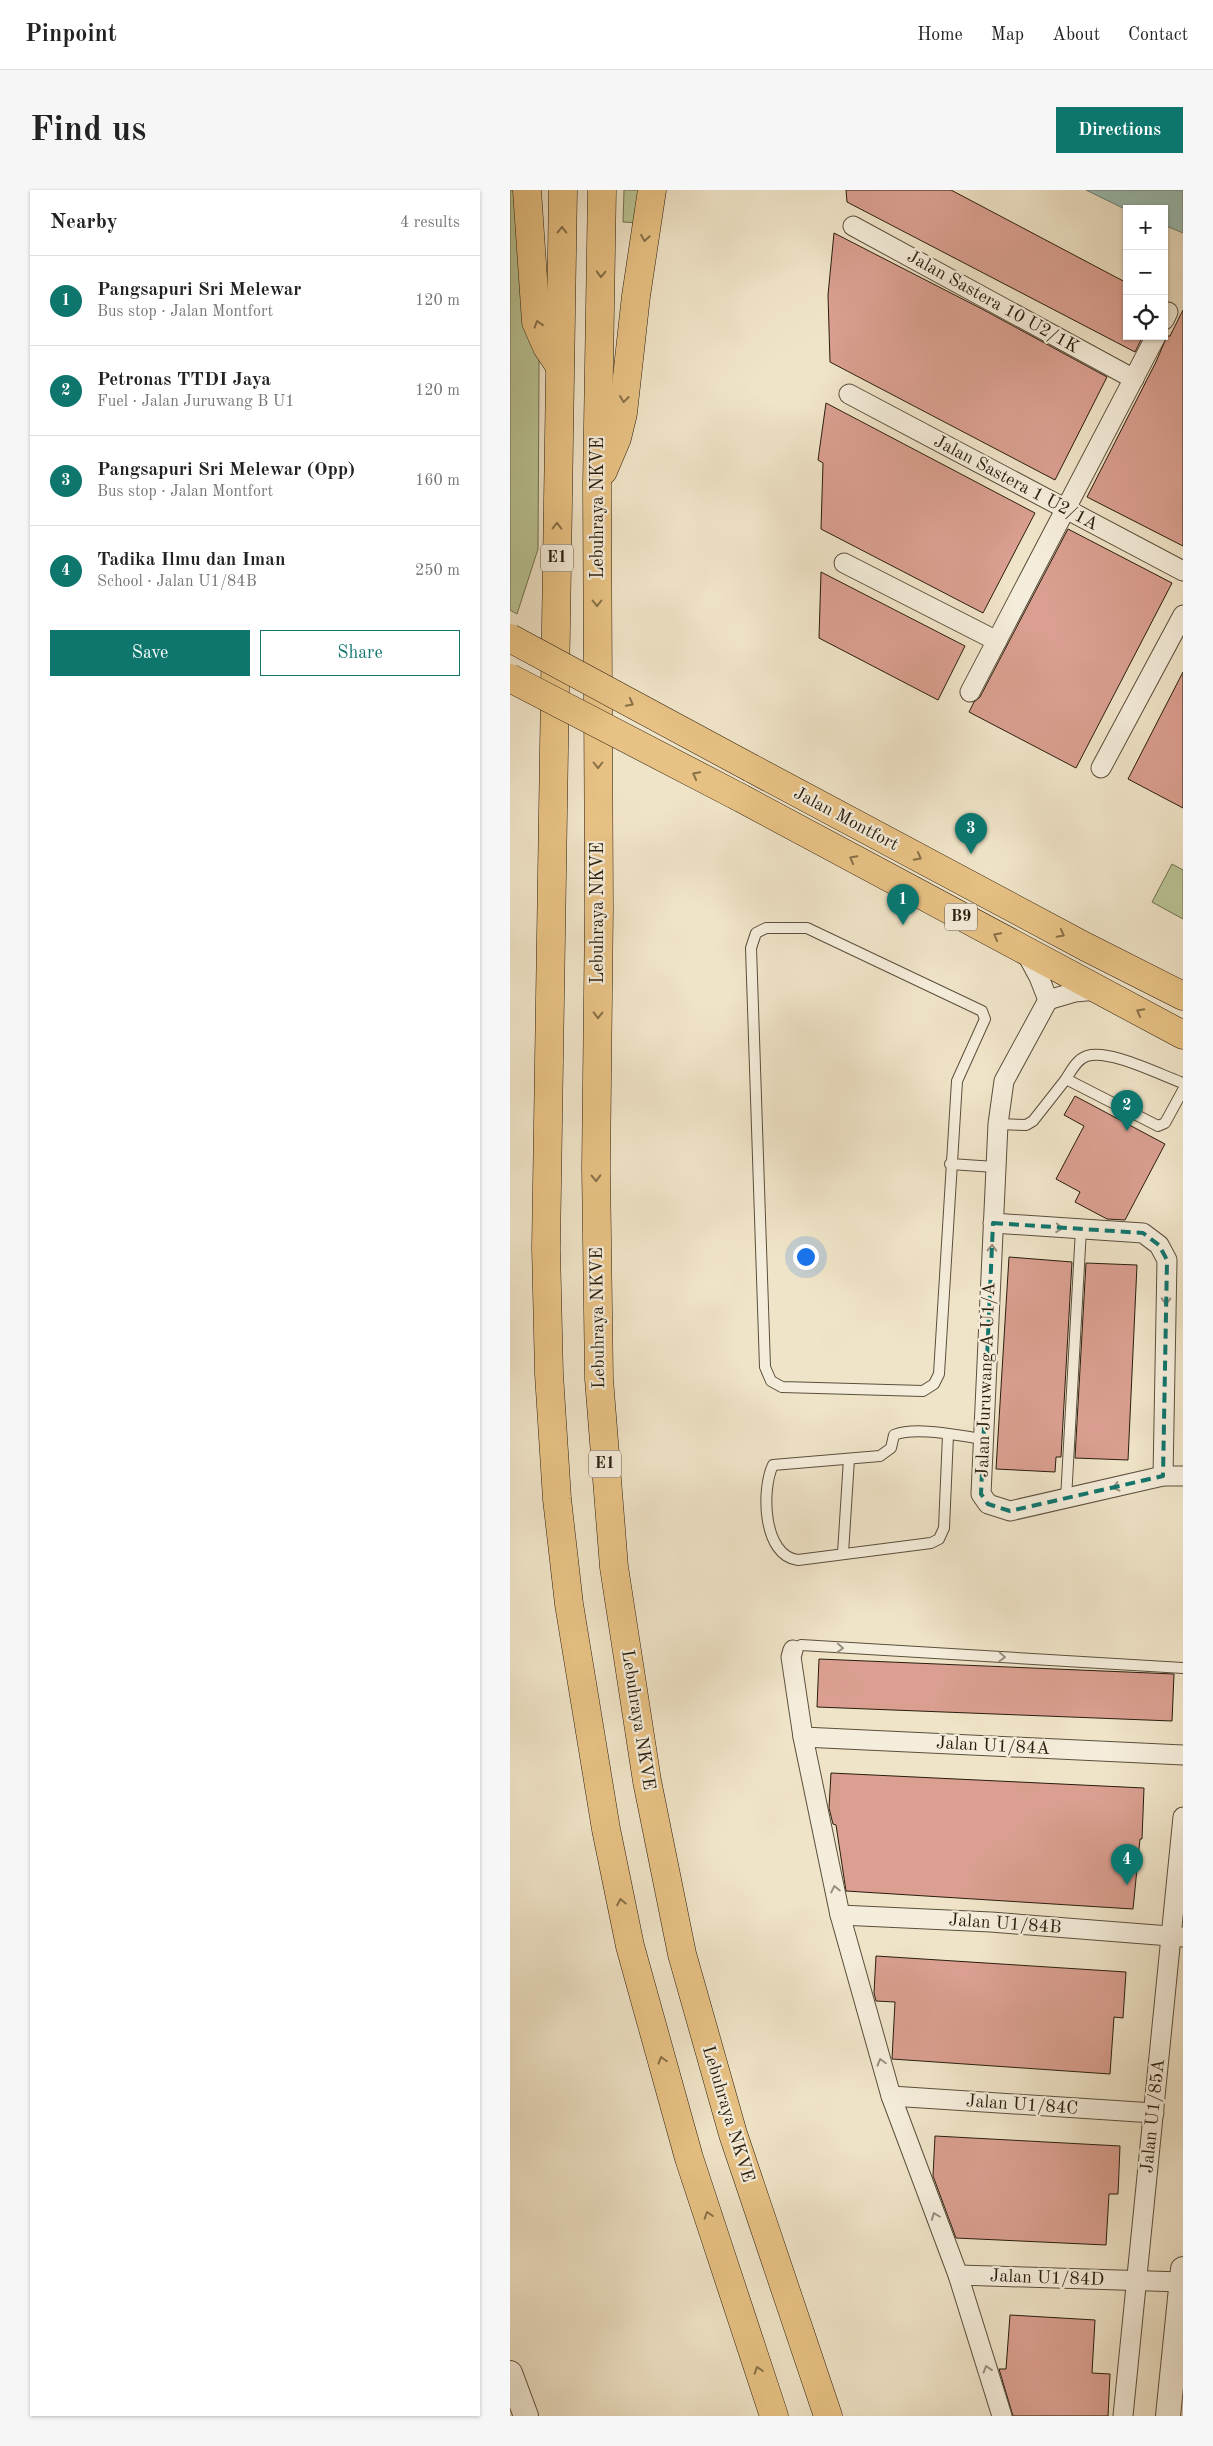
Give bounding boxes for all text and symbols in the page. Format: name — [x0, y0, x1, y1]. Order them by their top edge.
text: Pinpoint — [25, 23, 117, 47]
text: Home — [917, 26, 963, 44]
text: Map — [991, 26, 1024, 44]
text: About — [1052, 26, 1100, 44]
text: Contact — [1128, 26, 1188, 44]
button: Directions — [1056, 107, 1183, 153]
text: Find us — [30, 113, 146, 148]
map controls — [1123, 205, 1168, 340]
button: + — [1123, 205, 1168, 250]
text: Nearby — [50, 212, 118, 233]
text: 4 results — [400, 215, 460, 231]
one-way arrow — [557, 226, 567, 234]
one-way arrow — [640, 235, 651, 243]
street label: Jalan Sastera 10 U2/1K — [904, 247, 1082, 357]
button: − — [1123, 250, 1168, 295]
one-way arrow — [596, 270, 606, 278]
text: Pangsapuri Sri Melewar — [97, 281, 302, 300]
text: 1 — [61, 293, 71, 309]
text: 120 m — [415, 293, 460, 309]
button: locate — [1123, 295, 1168, 340]
text: Bus stop · Jalan Montfort — [97, 304, 273, 320]
one-way arrow — [533, 320, 543, 328]
text: Petronas TTDI Jaya — [97, 371, 271, 390]
text: 2 — [61, 383, 71, 399]
text: 120 m — [415, 383, 460, 399]
text: Fuel · Jalan Juruwang B U1 — [97, 394, 295, 410]
one-way arrow — [619, 396, 630, 404]
street label: Jalan Sastera 1 U2/1A — [931, 432, 1101, 534]
street label: Lebuhraya NKVE — [589, 437, 607, 579]
text: Pangsapuri Sri Melewar (Opp) — [97, 461, 355, 480]
text: 3 — [61, 473, 71, 489]
text: 160 m — [415, 473, 460, 489]
text: Bus stop · Jalan Montfort — [97, 484, 273, 500]
one-way arrow — [552, 522, 563, 530]
road number: E1 — [541, 544, 573, 572]
text: Tadika Ilmu dan Iman — [97, 551, 285, 570]
text: 4 — [61, 563, 71, 579]
text: 250 m — [415, 563, 460, 579]
text: School · Jalan U1/84B — [97, 574, 257, 590]
one-way arrow — [592, 600, 602, 607]
button: Save — [50, 630, 250, 676]
button: Share — [260, 630, 460, 676]
one-way arrow — [625, 696, 634, 706]
one-way arrow — [593, 762, 603, 770]
one-way arrow — [692, 771, 701, 781]
street label: Jalan Montfort — [791, 784, 901, 854]
pin: 3 — [955, 813, 987, 854]
street label: Lebuhraya NKVE — [589, 842, 607, 984]
one-way arrow — [912, 851, 921, 861]
one-way arrow — [850, 855, 859, 865]
pin: 1 — [887, 884, 919, 925]
road number: B9 — [945, 904, 977, 930]
one-way arrow — [1056, 928, 1065, 938]
one-way arrow — [993, 932, 1002, 942]
one-way arrow — [1136, 1009, 1145, 1019]
one-way arrow — [593, 1012, 603, 1020]
pin: 2 — [1111, 1090, 1143, 1131]
one-way arrow — [591, 1174, 601, 1182]
one-way arrow — [1055, 1222, 1063, 1233]
your location — [793, 1244, 819, 1270]
one-way arrow — [986, 1244, 997, 1252]
street label: Lebuhraya NKVE — [588, 1247, 608, 1389]
street label: Jalan Juruwang A U1/A — [974, 1282, 998, 1478]
one-way arrow — [1161, 1298, 1171, 1306]
road number: E1 — [589, 1450, 621, 1478]
one-way arrow — [1111, 1481, 1120, 1492]
one-way arrow — [836, 1642, 844, 1653]
street label: Lebuhraya NKVE — [618, 1649, 658, 1791]
one-way arrow — [999, 1652, 1007, 1663]
street label: Jalan U1/84A — [935, 1734, 1051, 1758]
pin: 4 — [1111, 1844, 1143, 1885]
one-way arrow — [830, 1884, 840, 1893]
one-way arrow — [616, 1898, 627, 1907]
street label: Jalan U1/84B — [948, 1911, 1062, 1937]
street label: Lebuhraya NKVE — [699, 2044, 757, 2184]
one-way arrow — [657, 2056, 667, 2064]
one-way arrow — [876, 2058, 887, 2067]
street label: Jalan U1/85A — [1138, 2058, 1168, 2174]
street label: Jalan U1/84C — [965, 2092, 1079, 2118]
one-way arrow — [703, 2212, 713, 2220]
one-way arrow — [931, 2212, 941, 2220]
street label: Jalan U1/84D — [989, 2267, 1105, 2289]
one-way arrow — [754, 2366, 764, 2375]
one-way arrow — [983, 2366, 993, 2374]

